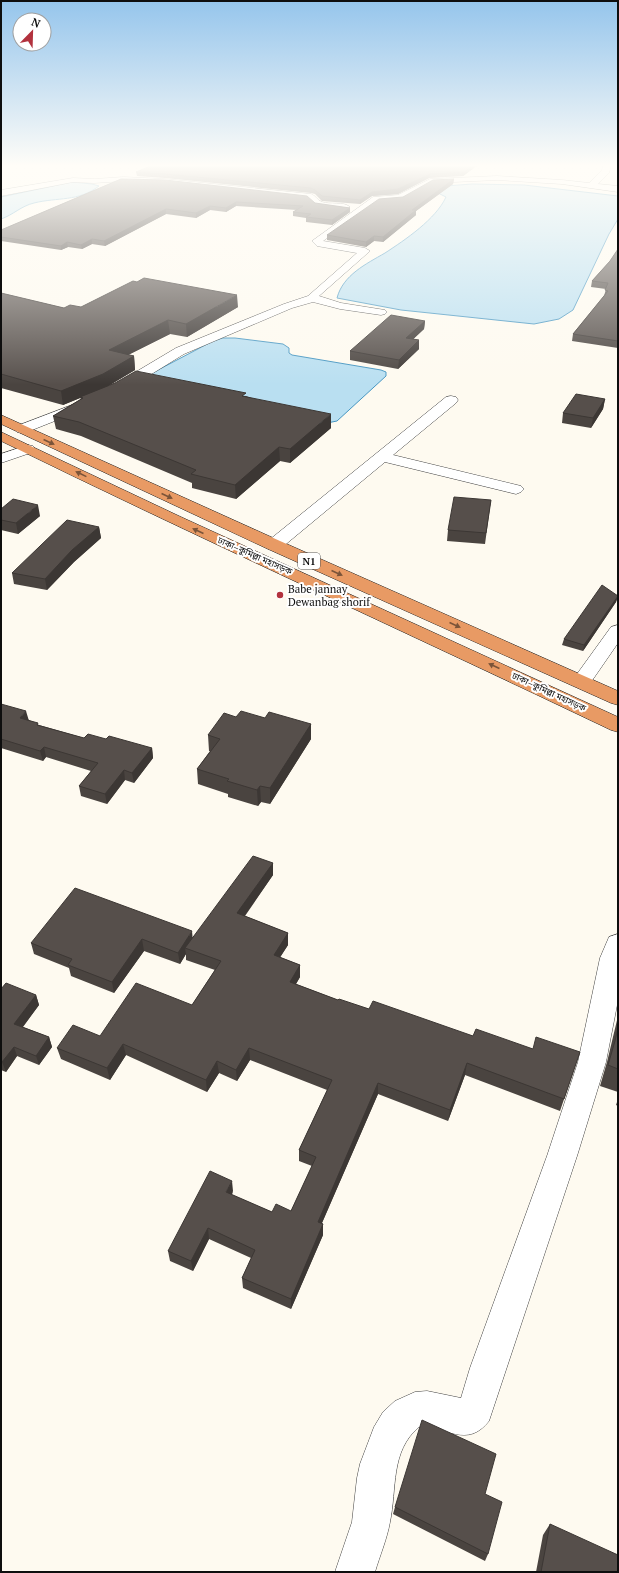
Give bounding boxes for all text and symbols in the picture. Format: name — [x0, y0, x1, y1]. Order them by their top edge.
north arrow — [12, 12, 52, 52]
text: N — [29, 15, 43, 31]
one-way arrow — [43, 439, 55, 445]
one-way arrow — [75, 471, 86, 477]
one-way arrow — [162, 493, 173, 499]
one-way arrow — [192, 528, 203, 534]
street label: ঢাকা–কুমিল্লা মহাসড়ক — [215, 534, 295, 578]
road number: N1 — [298, 553, 320, 569]
one-way arrow — [331, 570, 342, 576]
place label: Babe jannay Dewanbag shorif — [288, 582, 371, 609]
marker: Babe jannay Dewanbag shorif — [275, 590, 285, 600]
one-way arrow — [450, 623, 462, 629]
one-way arrow — [489, 663, 500, 669]
street label: ঢাকা–কুমিল্লা মহাসড়ক — [509, 669, 589, 715]

